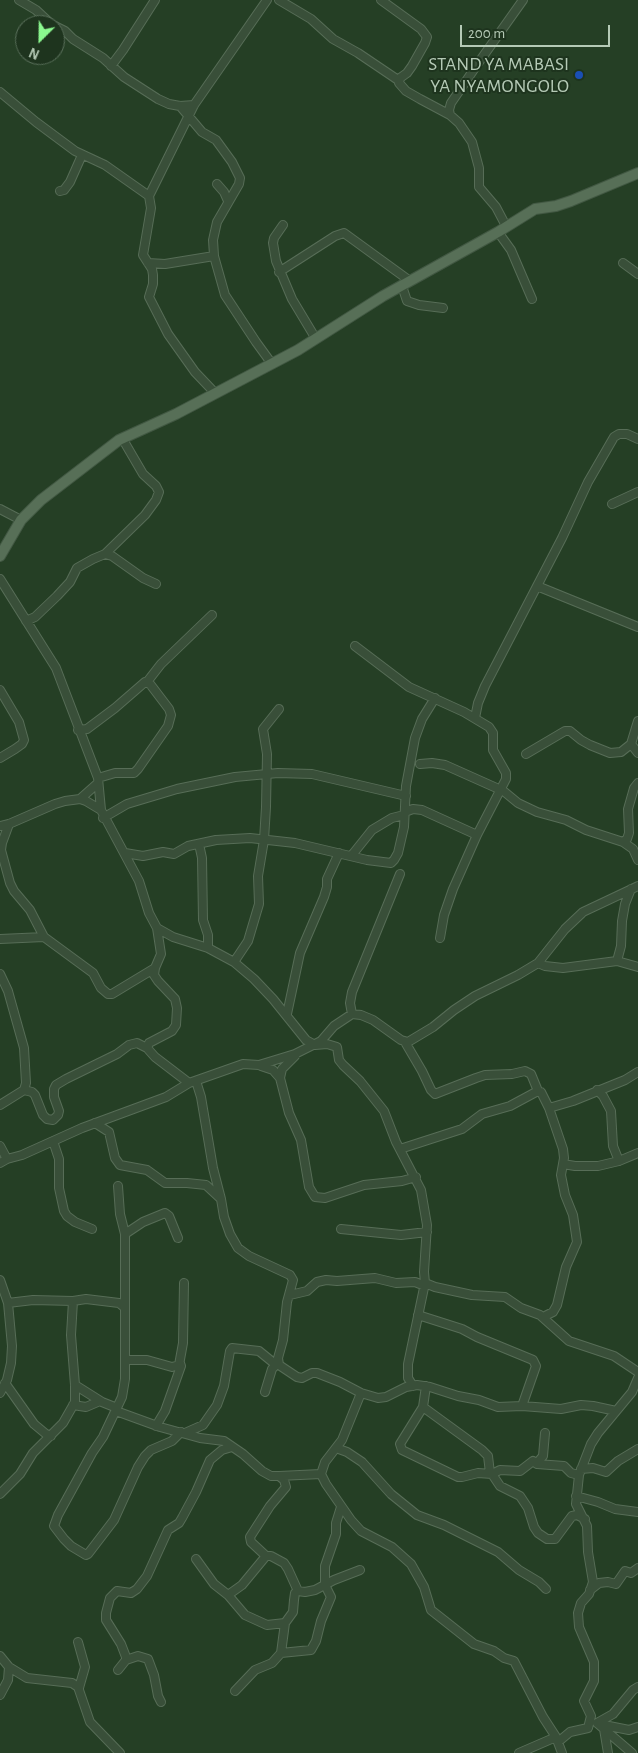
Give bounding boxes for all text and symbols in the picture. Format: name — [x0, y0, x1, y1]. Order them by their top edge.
north arrow — [15, 15, 65, 65]
scale bar — [463, 15, 613, 47]
text: 200 m — [468, 26, 505, 41]
text: N — [27, 45, 42, 61]
place label: STAND YA MABASI YA NYAMONGOLO — [428, 53, 569, 97]
marker: STAND YA MABASI YA NYAMONGOLO — [573, 69, 585, 81]

